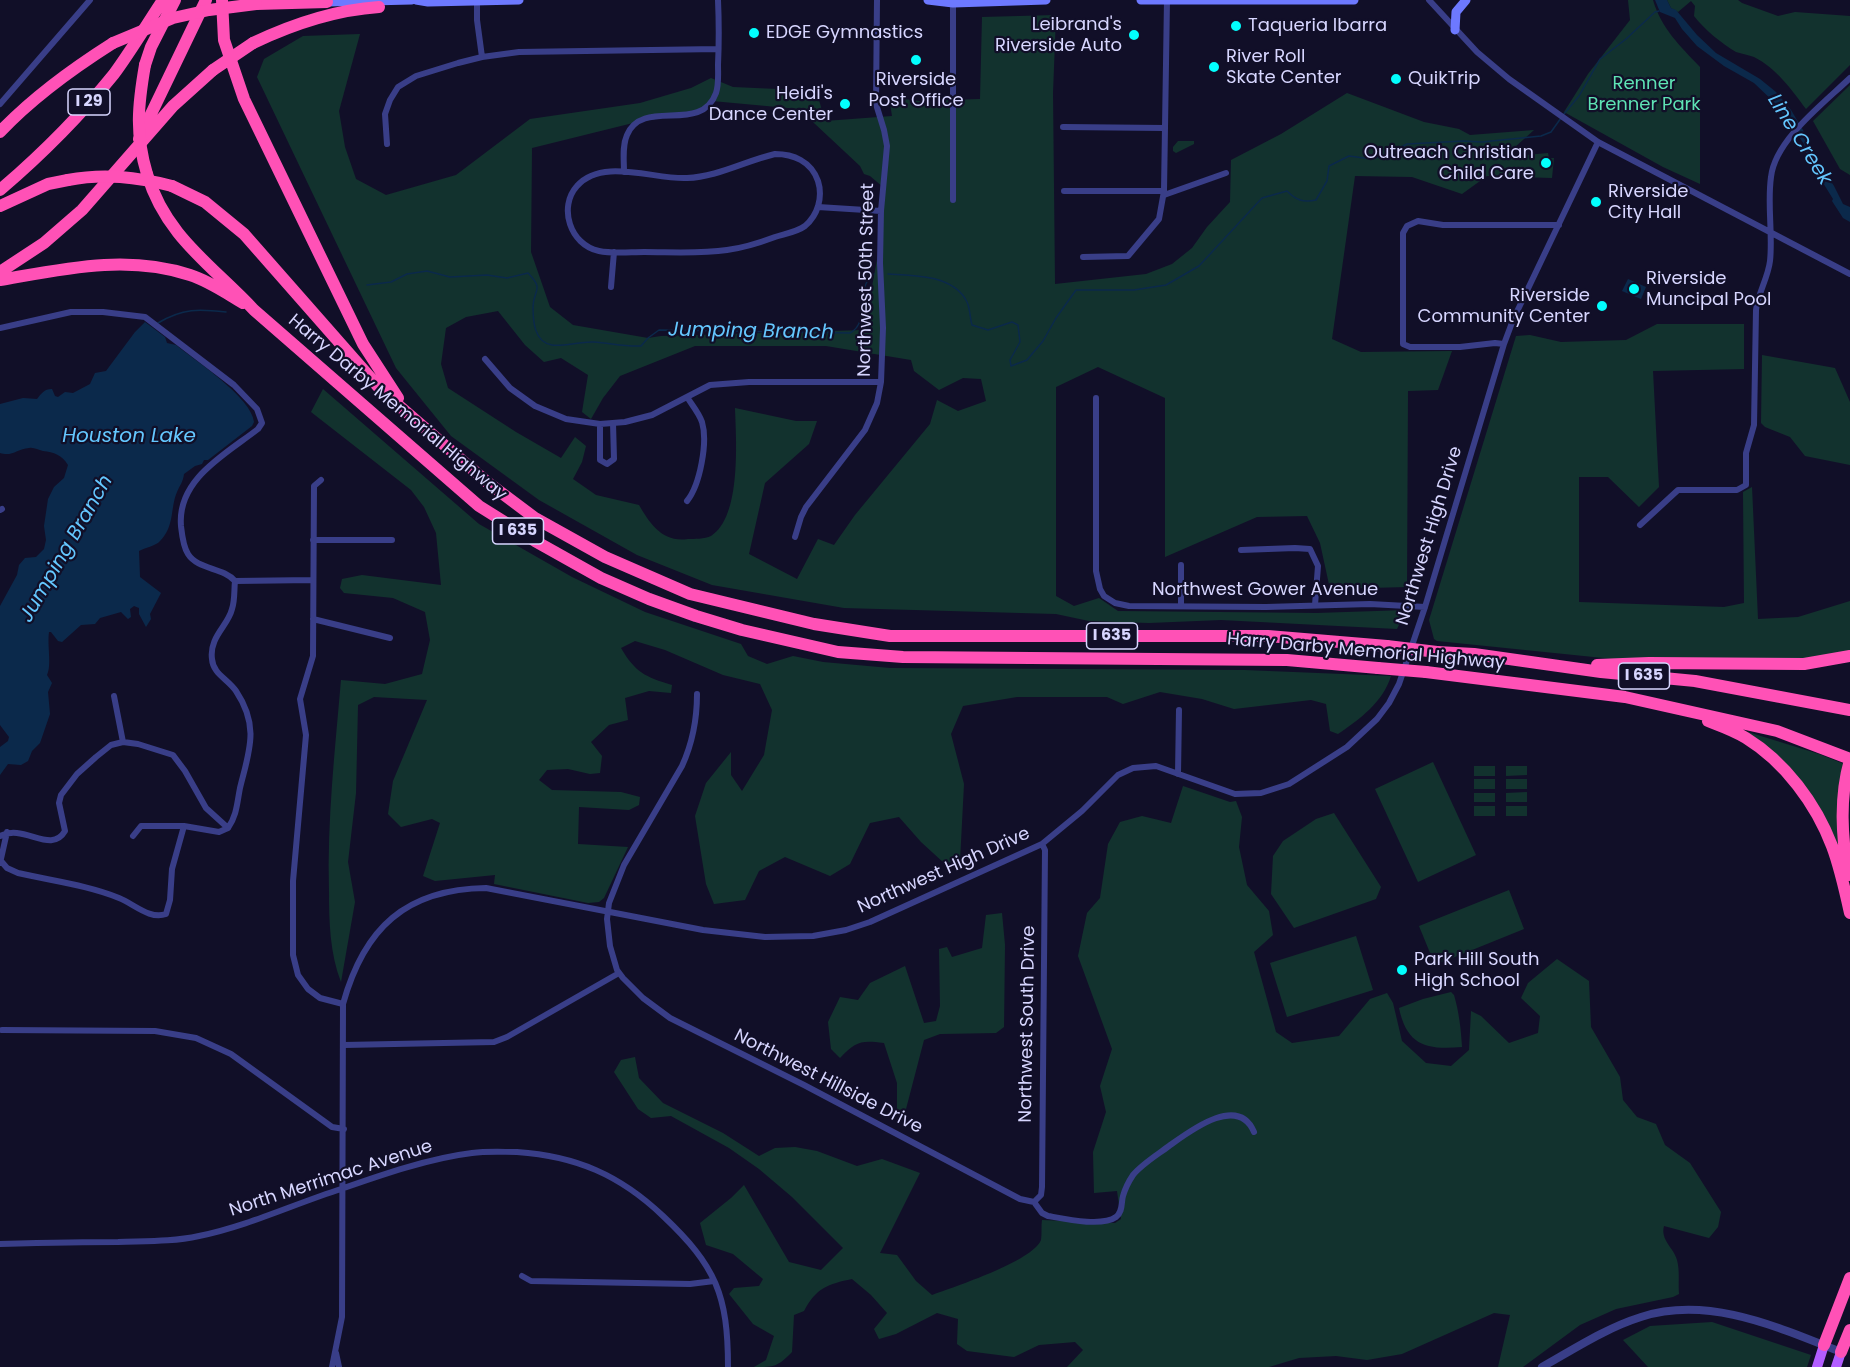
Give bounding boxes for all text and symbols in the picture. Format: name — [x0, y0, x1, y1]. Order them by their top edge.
place label: Leibrand's Riverside Auto — [995, 14, 1122, 57]
place label: Taqueria Ibarra — [1248, 15, 1387, 37]
marker: Taqueria Ibarra — [1229, 19, 1243, 33]
place label: EDGE Gymnastics — [766, 22, 923, 44]
marker: EDGE Gymnastics — [747, 26, 761, 40]
marker: Leibrand's Riverside Auto — [1127, 28, 1141, 42]
place label: River Roll Skate Center — [1226, 46, 1342, 88]
marker: Riverside Post Office — [909, 53, 923, 67]
marker: River Roll Skate Center — [1207, 60, 1221, 74]
place label: QuikTrip — [1408, 68, 1480, 90]
place label: Riverside Post Office — [868, 69, 964, 112]
marker: QuikTrip — [1389, 72, 1403, 86]
park label: Renner Brenner Park — [1587, 73, 1701, 116]
place label: Heidi's Dance Center — [709, 83, 833, 125]
road number: I 29 — [68, 89, 110, 115]
water label: Line Creek — [1762, 90, 1836, 190]
marker: Heidi's Dance Center — [838, 97, 852, 111]
place label: Outreach Christian Child Care — [1364, 142, 1534, 184]
marker: Outreach Christian Child Care — [1539, 156, 1553, 170]
place label: Riverside City Hall — [1608, 181, 1688, 224]
street label: Northwest 50th Street — [855, 183, 879, 377]
marker: Riverside City Hall — [1589, 195, 1603, 209]
place label: Riverside Muncipal Pool — [1646, 268, 1771, 310]
marker: Riverside Muncipal Pool — [1627, 282, 1641, 296]
place label: Riverside Community Center — [1418, 285, 1590, 328]
marker: Riverside Community Center — [1595, 299, 1609, 313]
street label: Harry Darby Memorial Highway — [283, 310, 511, 506]
water label: Jumping Branch — [668, 319, 834, 345]
water label: Houston Lake — [62, 425, 196, 449]
street label: Northwest High Drive — [1392, 444, 1468, 628]
water label: Jumping Branch — [15, 471, 119, 627]
road number: I 635 — [492, 518, 544, 544]
street label: Northwest Gower Avenue — [1152, 579, 1378, 601]
road number: I 635 — [1086, 623, 1138, 649]
street label: Harry Darby Memorial Highway — [1226, 629, 1506, 675]
road number: I 635 — [1618, 663, 1670, 689]
street label: Northwest High Drive — [855, 823, 1033, 919]
street label: Northwest South Drive — [1015, 925, 1041, 1123]
place label: Park Hill South High School — [1414, 949, 1540, 992]
marker: Park Hill South High School — [1395, 963, 1409, 977]
street label: Northwest Hillside Drive — [730, 1025, 926, 1139]
street label: North Merrimac Avenue — [227, 1136, 435, 1222]

